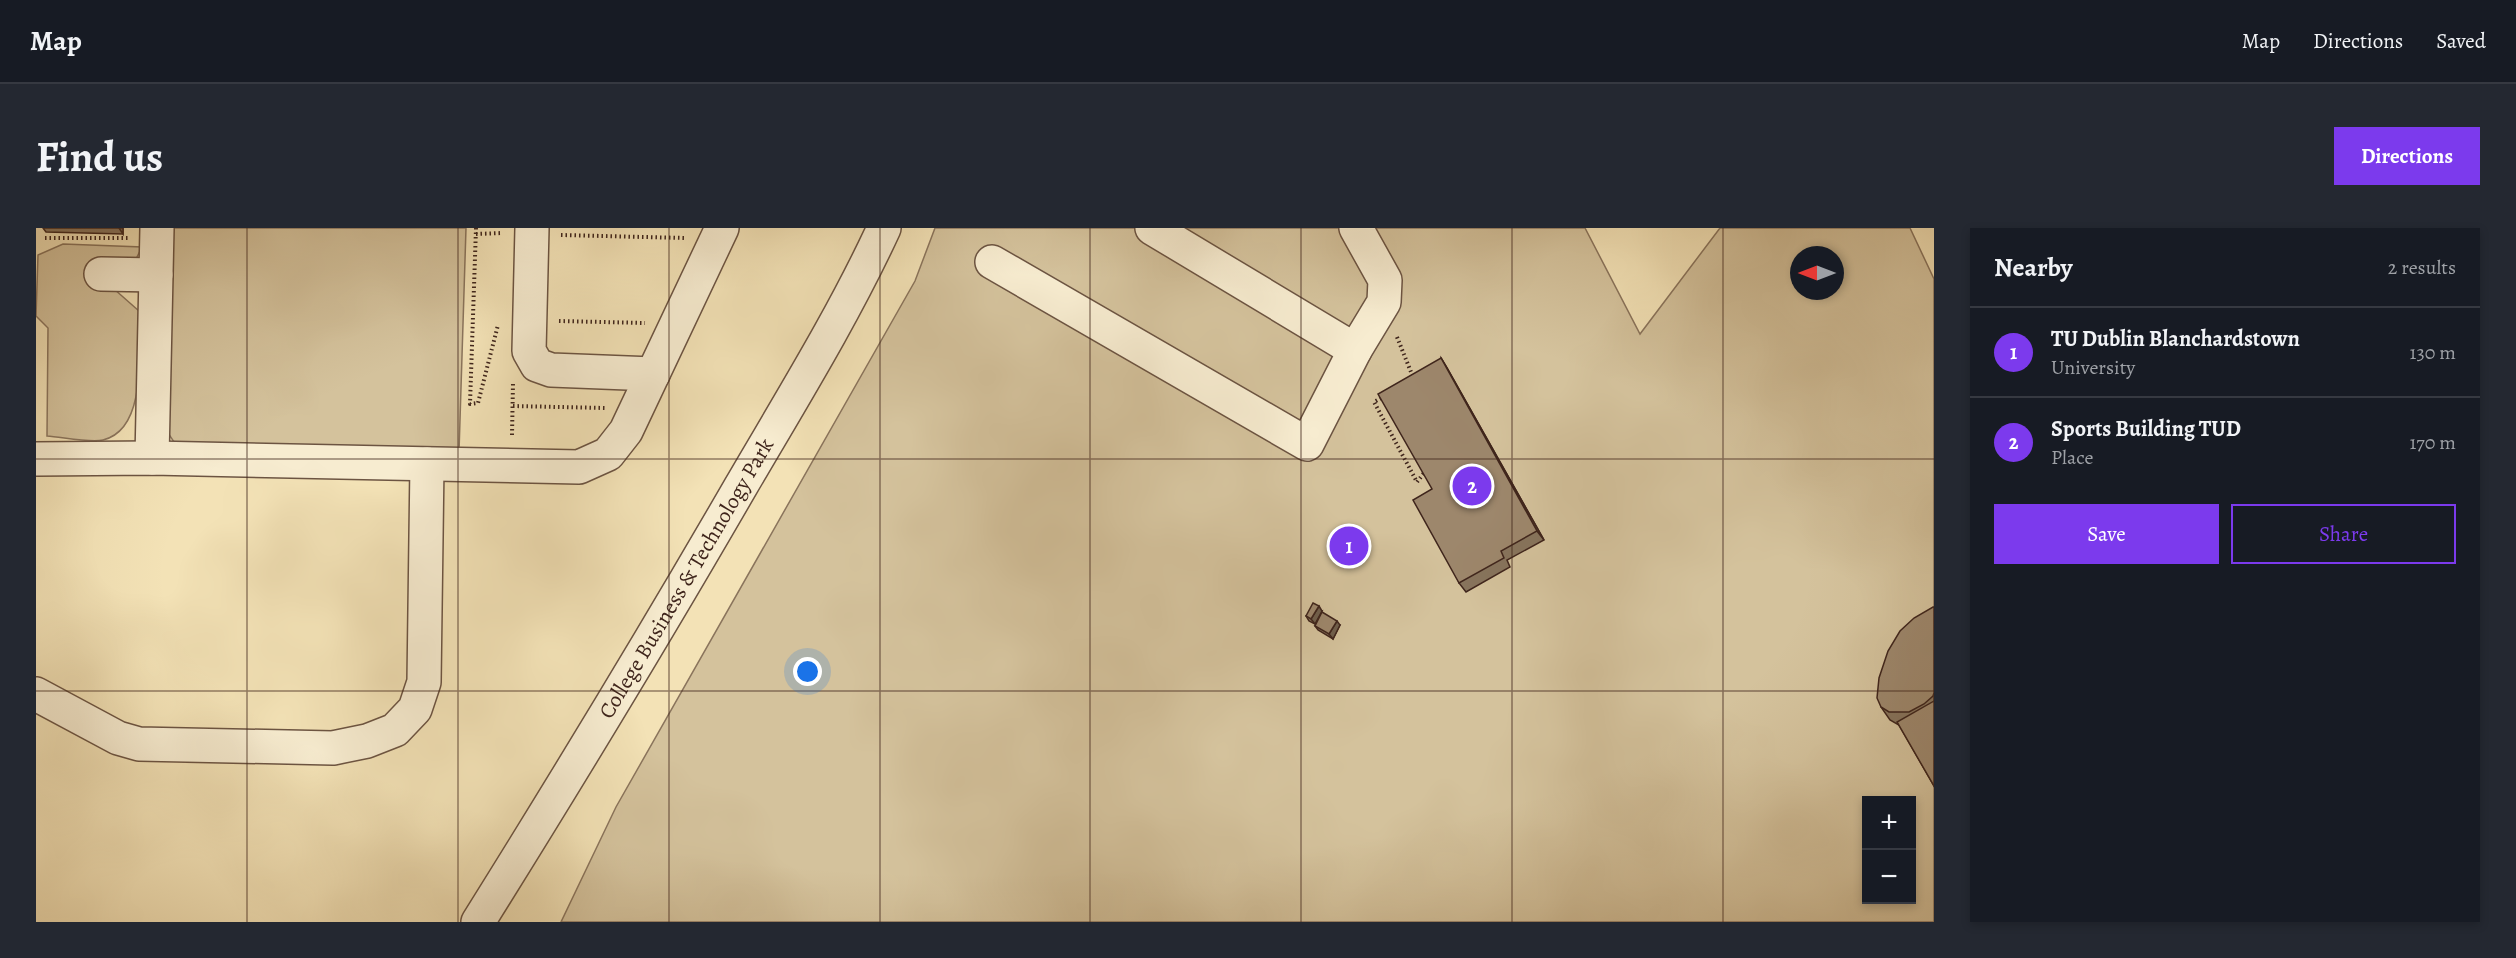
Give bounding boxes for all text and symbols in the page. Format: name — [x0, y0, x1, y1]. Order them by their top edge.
text: Map — [30, 22, 82, 60]
text: Map — [2242, 27, 2280, 55]
text: Directions — [2313, 27, 2403, 55]
text: Saved — [2436, 27, 2486, 55]
button: Directions — [2334, 127, 2480, 185]
text: Find us — [36, 128, 163, 185]
north arrow — [1790, 246, 1844, 300]
text: Nearby — [1994, 250, 2073, 285]
text: 2 results — [2388, 254, 2456, 281]
text: TU Dublin Blanchardstown — [2051, 324, 2300, 354]
text: 1 — [2010, 339, 2017, 366]
text: 130 m — [2410, 339, 2456, 366]
text: University — [2051, 354, 2135, 381]
text: Sports Building TUD — [2051, 414, 2241, 444]
text: 2 — [2009, 429, 2018, 456]
text: 170 m — [2410, 429, 2456, 456]
street label: College Business & Technology Park — [592, 432, 781, 724]
text: Place — [2051, 444, 2093, 471]
pin: 2 — [1452, 464, 1492, 508]
button: Save — [1994, 504, 2219, 564]
button: Share — [2231, 504, 2456, 564]
pin: 1 — [1330, 524, 1368, 568]
your location — [793, 657, 822, 686]
map controls — [1862, 796, 1916, 904]
button: + — [1862, 796, 1916, 850]
button: − — [1862, 850, 1916, 904]

